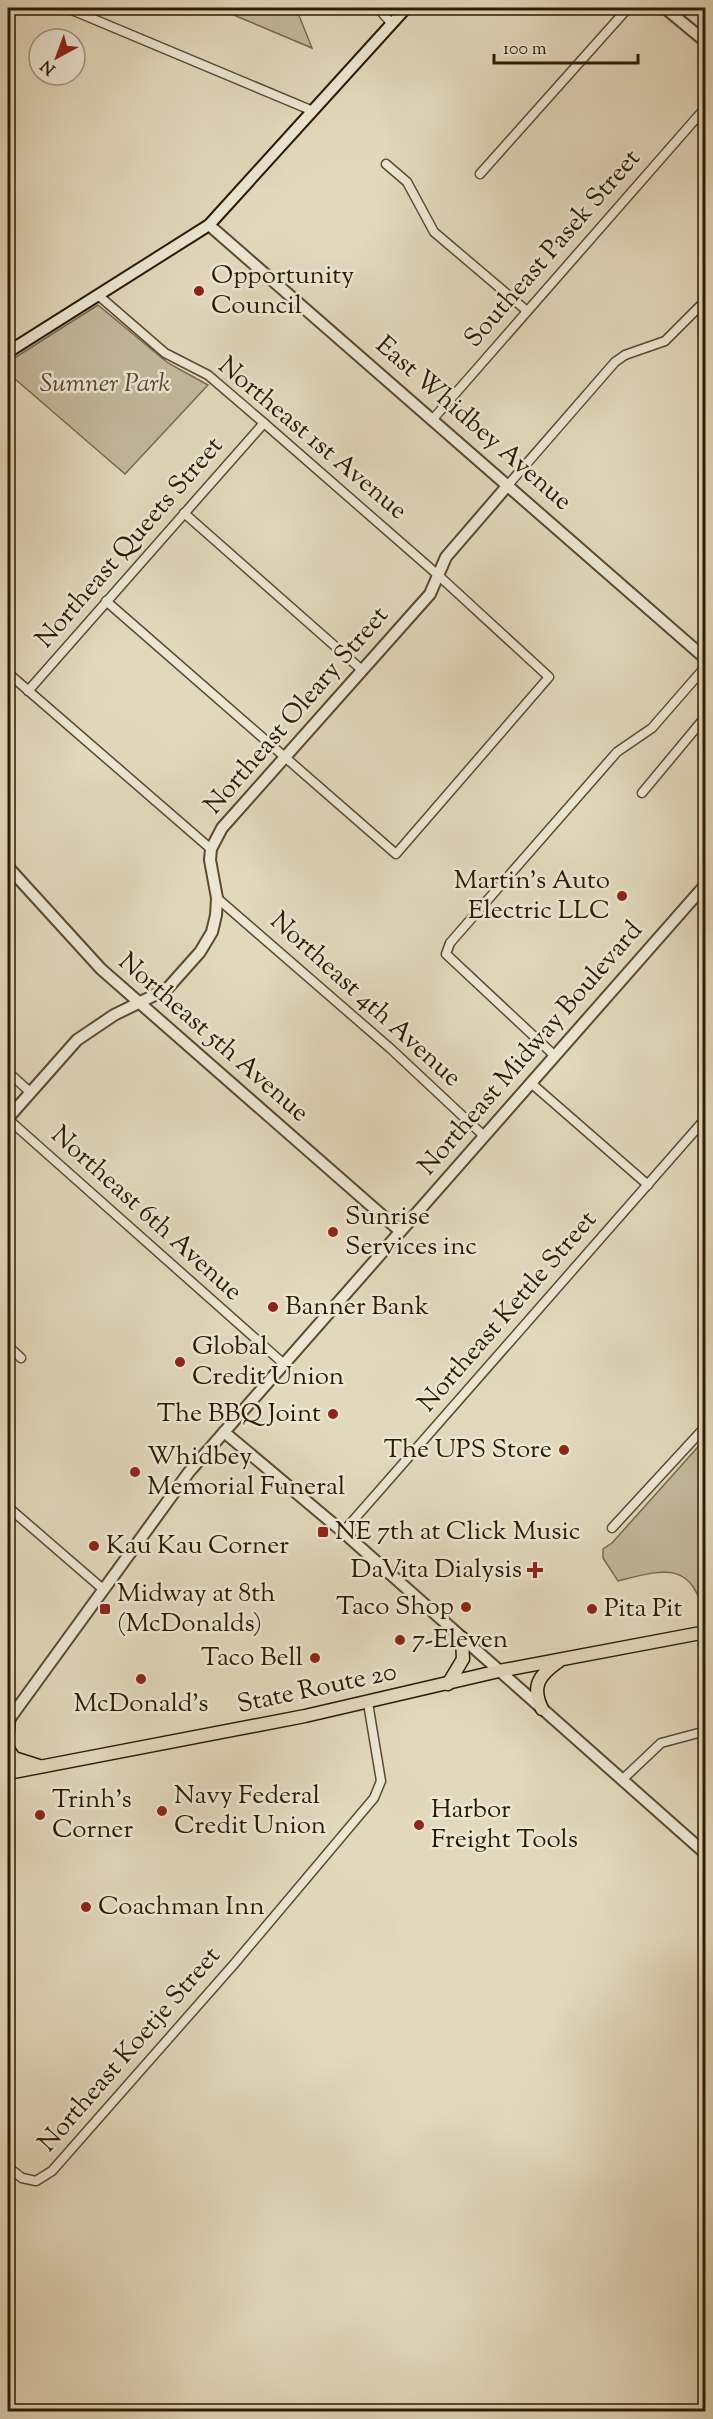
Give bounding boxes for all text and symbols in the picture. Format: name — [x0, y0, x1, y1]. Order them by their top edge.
north arrow — [27, 27, 87, 87]
scale bar — [494, 27, 638, 65]
text: 100 m — [503, 37, 547, 63]
text: N — [36, 53, 61, 79]
street label: Southeast Pasek Street — [456, 141, 650, 356]
place label: Opportunity Council — [211, 258, 354, 325]
marker: Opportunity Council — [192, 284, 206, 298]
street label: East Whidbey Avenue — [367, 328, 579, 520]
street label: Northeast 1st Avenue — [209, 349, 415, 529]
park label: Sumner Park — [40, 366, 170, 403]
street label: Northeast Queets Street — [28, 429, 232, 657]
street label: Northeast Oleary Street — [196, 599, 398, 823]
place label: Martin's Auto Electric LLC — [454, 863, 610, 930]
marker: Martin's Auto Electric LLC — [615, 889, 629, 903]
street label: Northeast 4th Avenue — [261, 904, 469, 1096]
street label: Northeast Midway Boulevard — [410, 914, 652, 1184]
street label: Northeast 5th Avenue — [109, 945, 317, 1131]
street label: Northeast 6th Avenue — [42, 1118, 250, 1310]
place label: Sunrise Services inc — [345, 1199, 477, 1266]
street label: Northeast Kettle Street — [410, 1203, 606, 1421]
marker: Sunrise Services inc — [326, 1225, 340, 1239]
place label: Banner Bank — [285, 1289, 429, 1326]
marker: Banner Bank — [266, 1300, 280, 1314]
place label: Global Credit Union — [192, 1329, 344, 1396]
marker: Global Credit Union — [173, 1355, 187, 1369]
place label: The BBQ Joint — [157, 1396, 321, 1433]
marker: The BBQ Joint — [326, 1407, 340, 1421]
place label: The UPS Store — [384, 1432, 552, 1469]
place label: Whidbey Memorial Funeral — [147, 1439, 345, 1506]
marker: The UPS Store — [557, 1443, 571, 1457]
marker: Whidbey Memorial Funeral — [128, 1465, 142, 1479]
place label: NE 7th at Click Music — [335, 1514, 581, 1551]
marker: NE 7th at Click Music — [316, 1525, 330, 1539]
place label: Kau Kau Corner — [106, 1528, 289, 1565]
marker: Kau Kau Corner — [87, 1539, 101, 1553]
place label: DaVita Dialysis — [351, 1552, 522, 1589]
marker: DaVita Dialysis — [526, 1561, 544, 1579]
place label: Midway at 8th (McDonalds) — [117, 1576, 275, 1643]
place label: Taco Shop — [336, 1589, 454, 1626]
place label: Pita Pit — [604, 1591, 683, 1628]
marker: Taco Shop — [459, 1600, 473, 1614]
marker: Midway at 8th (McDonalds) — [98, 1602, 112, 1616]
marker: Pita Pit — [585, 1602, 599, 1616]
place label: 7-Eleven — [412, 1622, 508, 1659]
marker: 7-Eleven — [393, 1633, 407, 1647]
place label: Taco Bell — [201, 1640, 303, 1677]
marker: Taco Bell — [308, 1651, 322, 1665]
street label: State Route 20 — [234, 1654, 400, 1724]
marker: McDonald's — [134, 1672, 148, 1686]
place label: McDonald's — [73, 1686, 209, 1723]
place label: Navy Federal Credit Union — [174, 1778, 326, 1845]
place label: Trinh's Corner — [52, 1782, 133, 1849]
place label: Harbor Freight Tools — [431, 1792, 578, 1859]
marker: Navy Federal Credit Union — [155, 1804, 169, 1818]
marker: Trinh's Corner — [33, 1808, 47, 1822]
marker: Harbor Freight Tools — [412, 1818, 426, 1832]
place label: Coachman Inn — [98, 1889, 265, 1926]
marker: Coachman Inn — [79, 1900, 93, 1914]
street label: Northeast Koetje Street — [30, 1939, 230, 2161]

